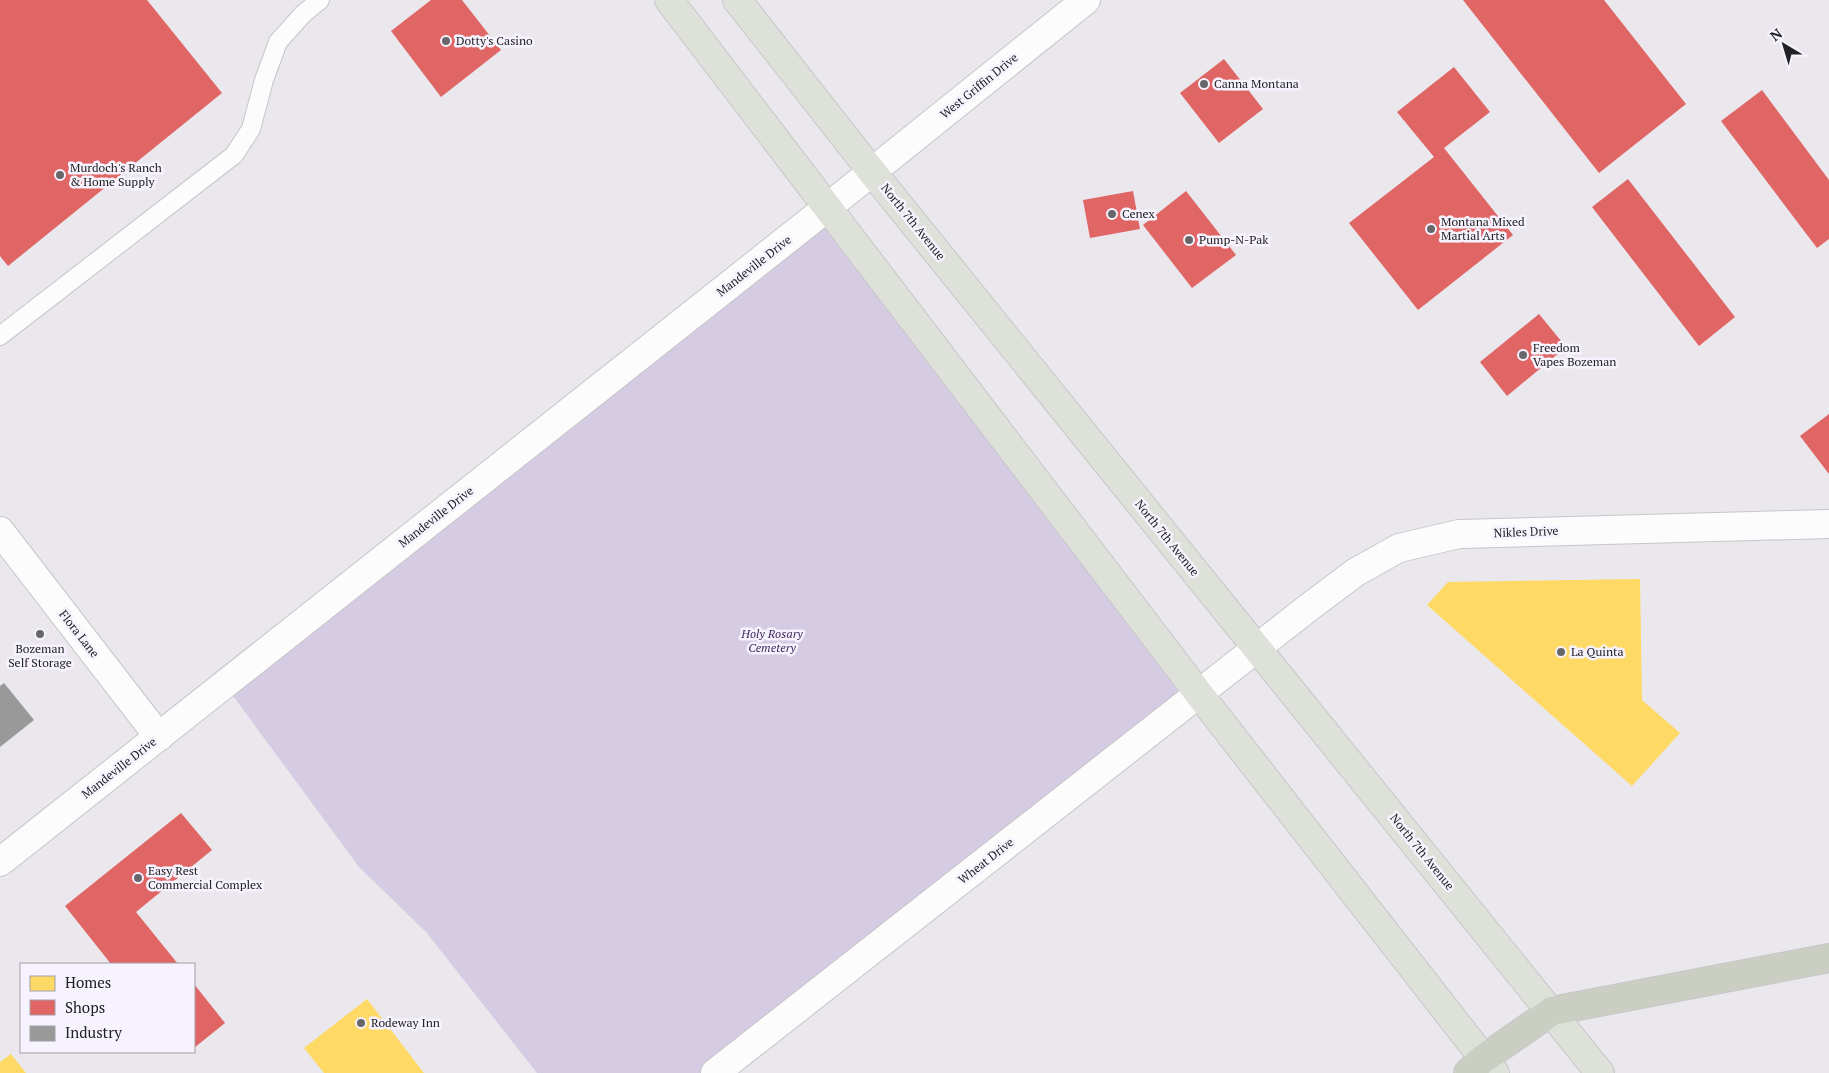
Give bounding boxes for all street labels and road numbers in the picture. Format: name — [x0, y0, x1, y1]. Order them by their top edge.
street label: West Griffin Drive — [937, 50, 1021, 121]
street label: North 7th Avenue — [878, 181, 949, 263]
street label: Mandeville Drive — [713, 232, 794, 299]
street label: Mandeville Drive — [395, 483, 476, 550]
street label: North 7th Avenue — [1132, 497, 1203, 579]
street label: Nikles Drive — [1493, 523, 1559, 540]
street label: Flora Lane — [56, 607, 103, 660]
street label: Mandeville Drive — [78, 734, 159, 801]
street label: North 7th Avenue — [1387, 811, 1458, 893]
street label: Wheat Drive — [955, 834, 1016, 887]

